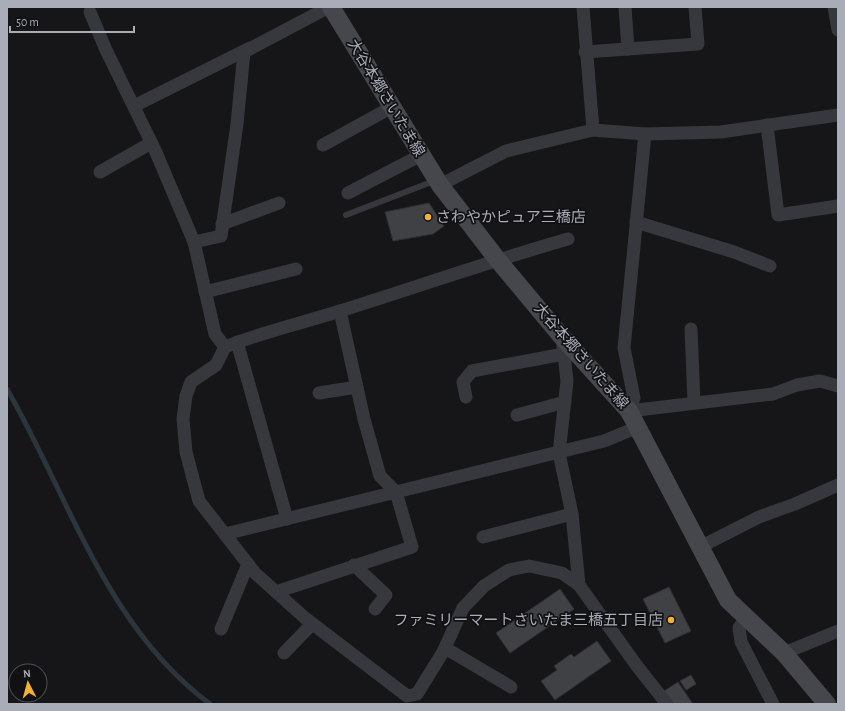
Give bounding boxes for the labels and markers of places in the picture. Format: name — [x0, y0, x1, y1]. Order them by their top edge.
place label: さわやかピュア三橋店 — [436, 209, 586, 225]
marker: さわやかピュア三橋店 — [423, 212, 433, 222]
place label: ファミリーマートさいたま三橋五丁目店 — [393, 612, 663, 628]
marker: ファミリーマートさいたま三橋五丁目店 — [666, 615, 676, 625]

